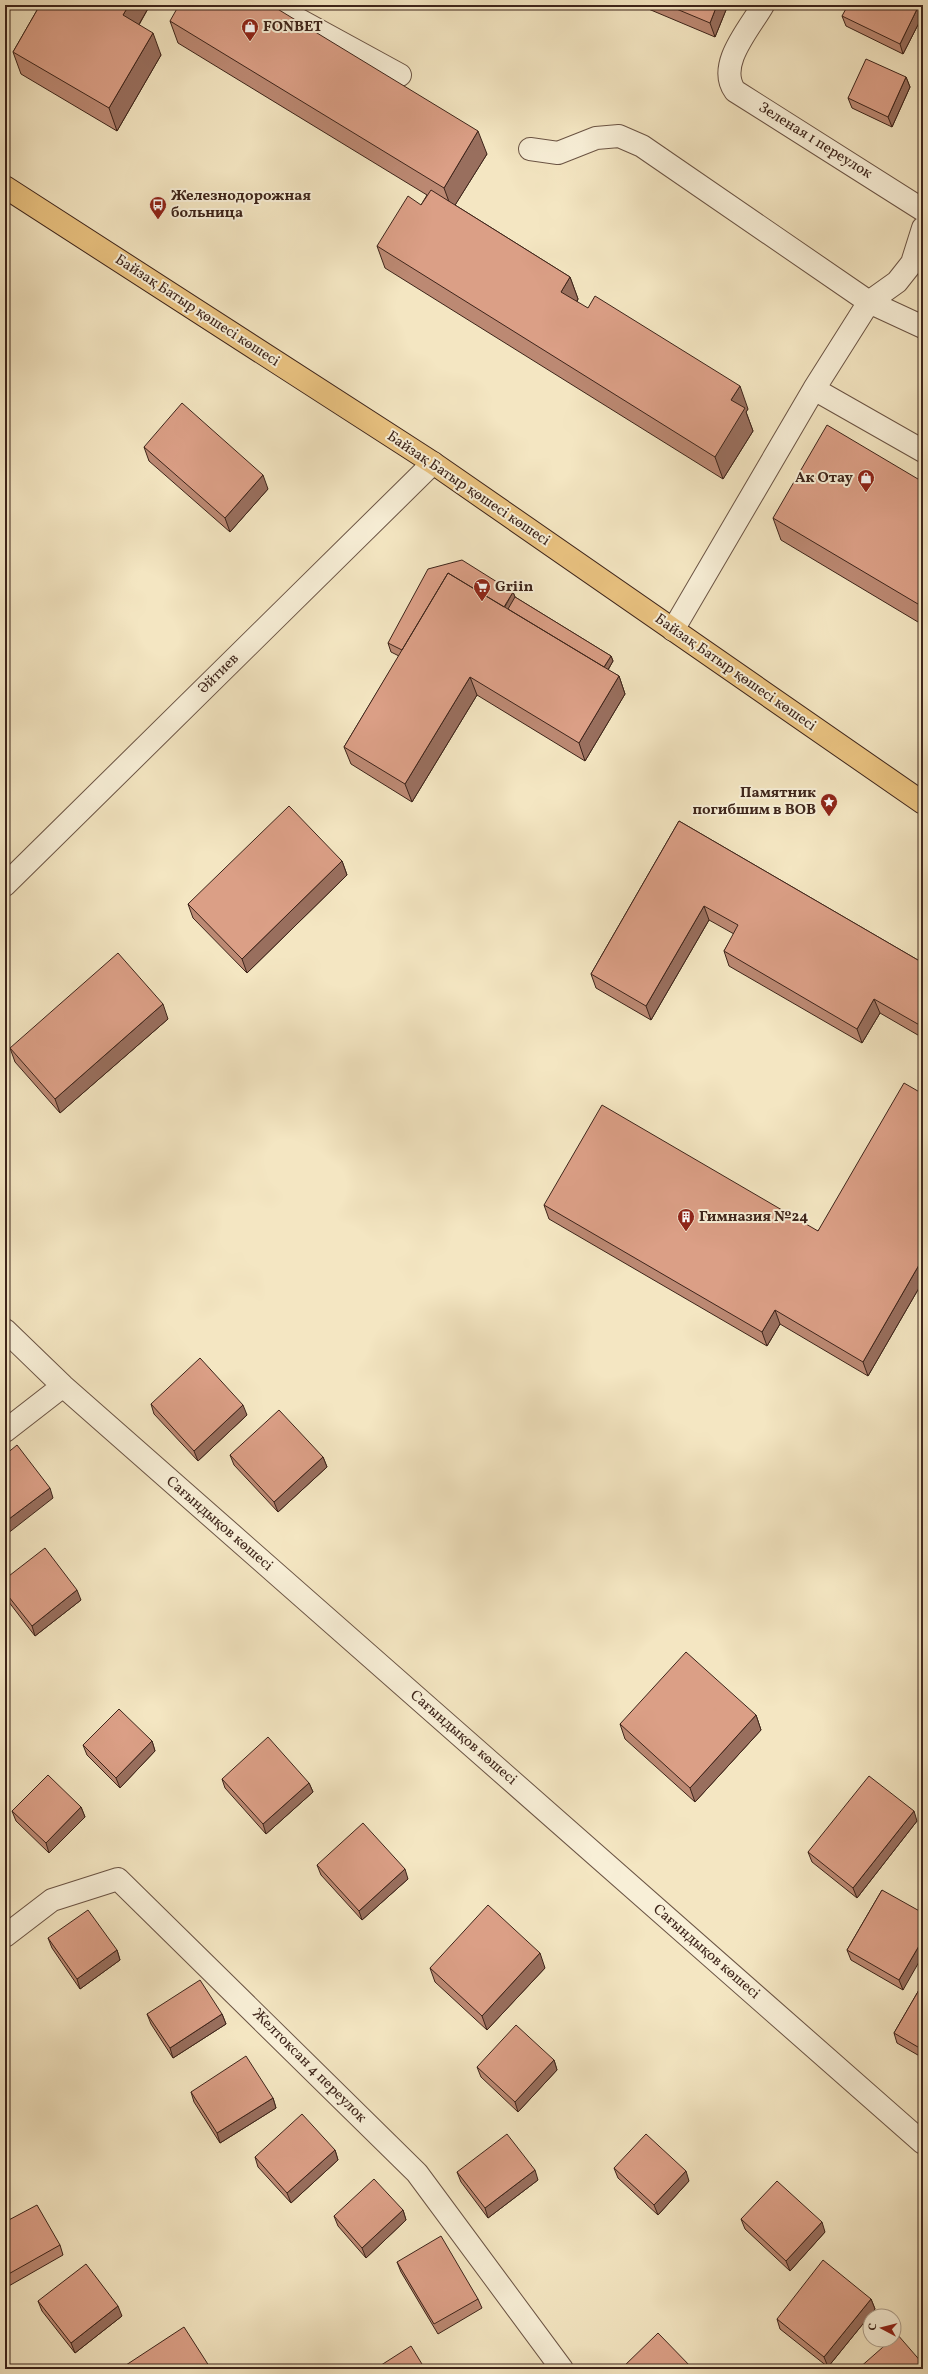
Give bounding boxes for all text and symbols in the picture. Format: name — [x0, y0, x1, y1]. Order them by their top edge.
shop icon: FONBET — [240, 17, 260, 42]
place label: FONBET — [263, 17, 323, 38]
street label: Зеленая 1 переулок — [754, 98, 876, 184]
place label: Железнодорожная больница — [171, 186, 311, 224]
bus stop icon: Железнодорожная больница — [148, 195, 168, 220]
street label: Байзақ Батыр қөшесі көшесі — [111, 250, 283, 372]
street label: Байзақ Батыр қөшесі көшесі — [382, 426, 554, 552]
place label: Ак Отау — [795, 468, 854, 489]
shop icon: Ак Отау — [856, 468, 876, 493]
supermarket icon: Griin — [472, 577, 492, 602]
place label: Griin — [495, 577, 533, 598]
street label: Байзақ Батыр қөшесі көшесі — [650, 609, 820, 737]
street label: Әйтиев — [194, 649, 244, 699]
place label: Памятник погибшим в ВОВ — [692, 783, 816, 821]
place icon: Памятник погибшим в ВОВ — [819, 792, 839, 817]
building icon: Гимназия №24 — [676, 1207, 696, 1232]
place label: Гимназия №24 — [699, 1207, 808, 1228]
street label: Сағындықов көшесі — [161, 1472, 277, 1576]
street label: Сағындықов көшесі — [405, 1686, 521, 1790]
street label: Сағындықов көшесі — [648, 1900, 764, 2004]
street label: Желтоксан 4 переулок — [247, 2004, 371, 2128]
north arrow — [862, 2308, 902, 2348]
text: С — [866, 2323, 881, 2331]

